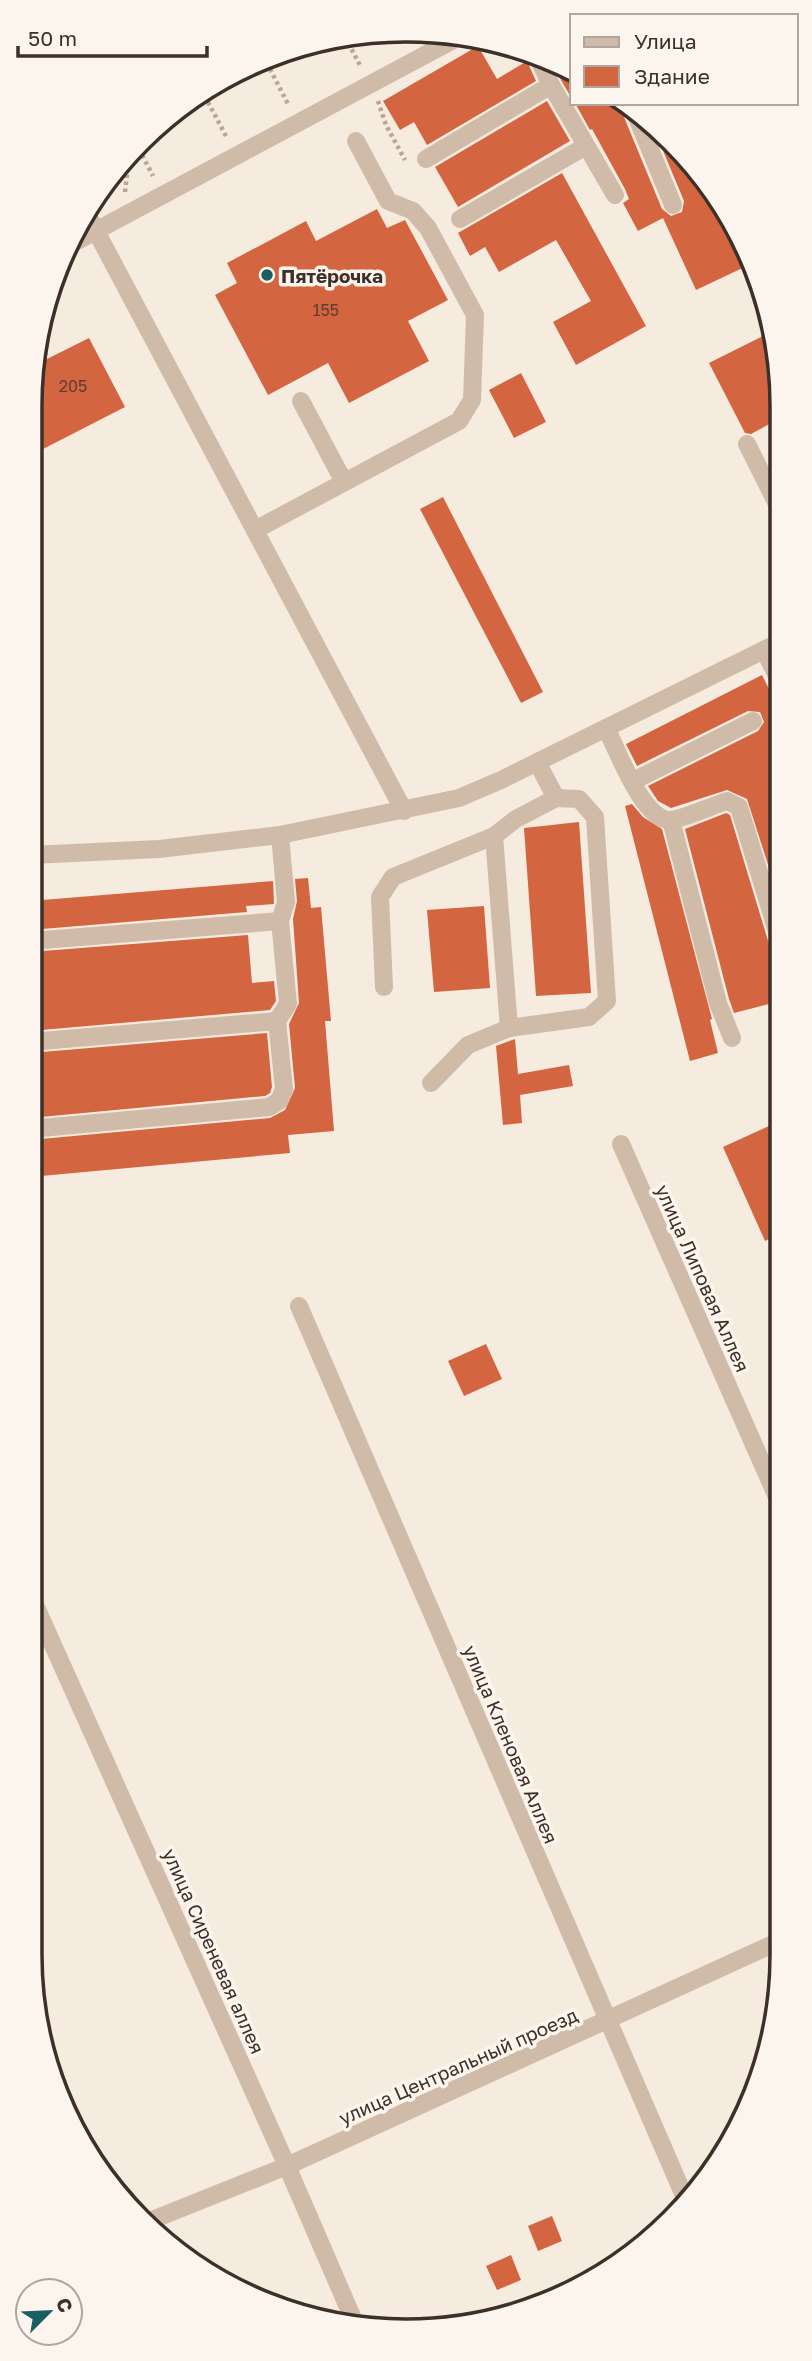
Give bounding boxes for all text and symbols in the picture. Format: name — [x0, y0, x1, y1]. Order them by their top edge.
scale bar — [18, 14, 206, 58]
legend — [570, 14, 798, 105]
text: 50 m — [28, 25, 77, 51]
text: Улица — [634, 28, 697, 54]
text: Здание — [634, 63, 710, 89]
place label: Пятёрочка — [281, 264, 383, 287]
marker: Пятёрочка — [259, 267, 275, 283]
house number: 155 — [313, 300, 339, 320]
house number: 205 — [59, 376, 87, 396]
street label: улица Липовая Аллея — [651, 1181, 755, 1375]
street label: улица Кленовая Аллея — [459, 1641, 563, 1847]
street label: улица Сиреневая аллея — [158, 1845, 270, 2057]
street label: улица Центральный проезд — [335, 2003, 581, 2129]
north arrow — [14, 2277, 84, 2347]
text: С — [52, 2294, 78, 2316]

